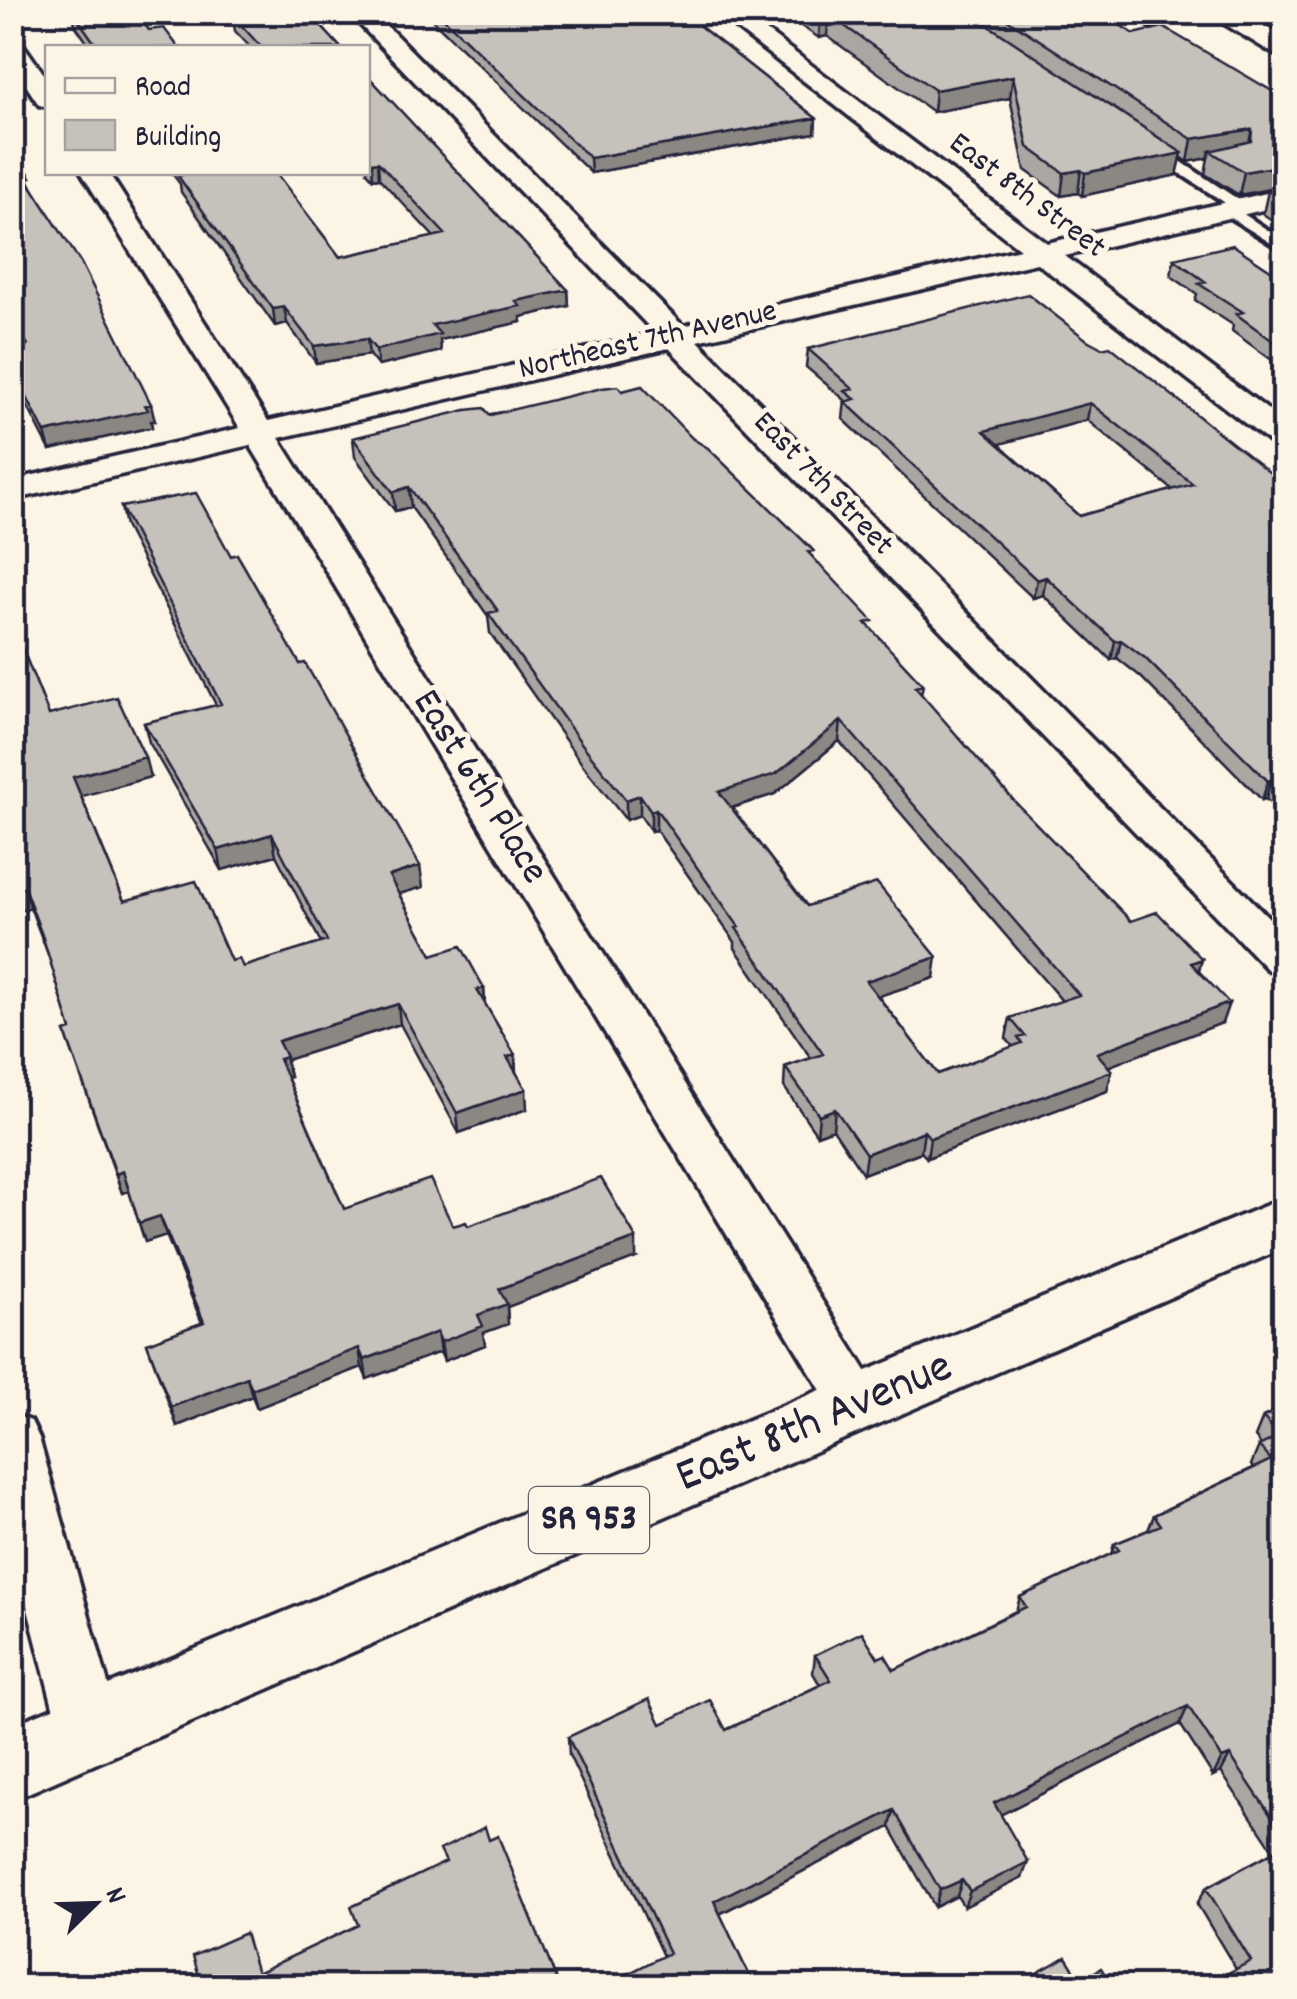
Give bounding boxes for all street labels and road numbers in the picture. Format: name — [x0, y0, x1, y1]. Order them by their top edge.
street label: East 8th Street — [938, 123, 1114, 272]
street label: Northeast 7th Avenue — [514, 290, 782, 394]
street label: East 7th Street — [741, 402, 903, 568]
street label: East 6th Place — [396, 680, 560, 896]
street label: East 8th Avenue — [666, 1335, 964, 1513]
road number: SR 953 — [529, 1487, 649, 1553]

